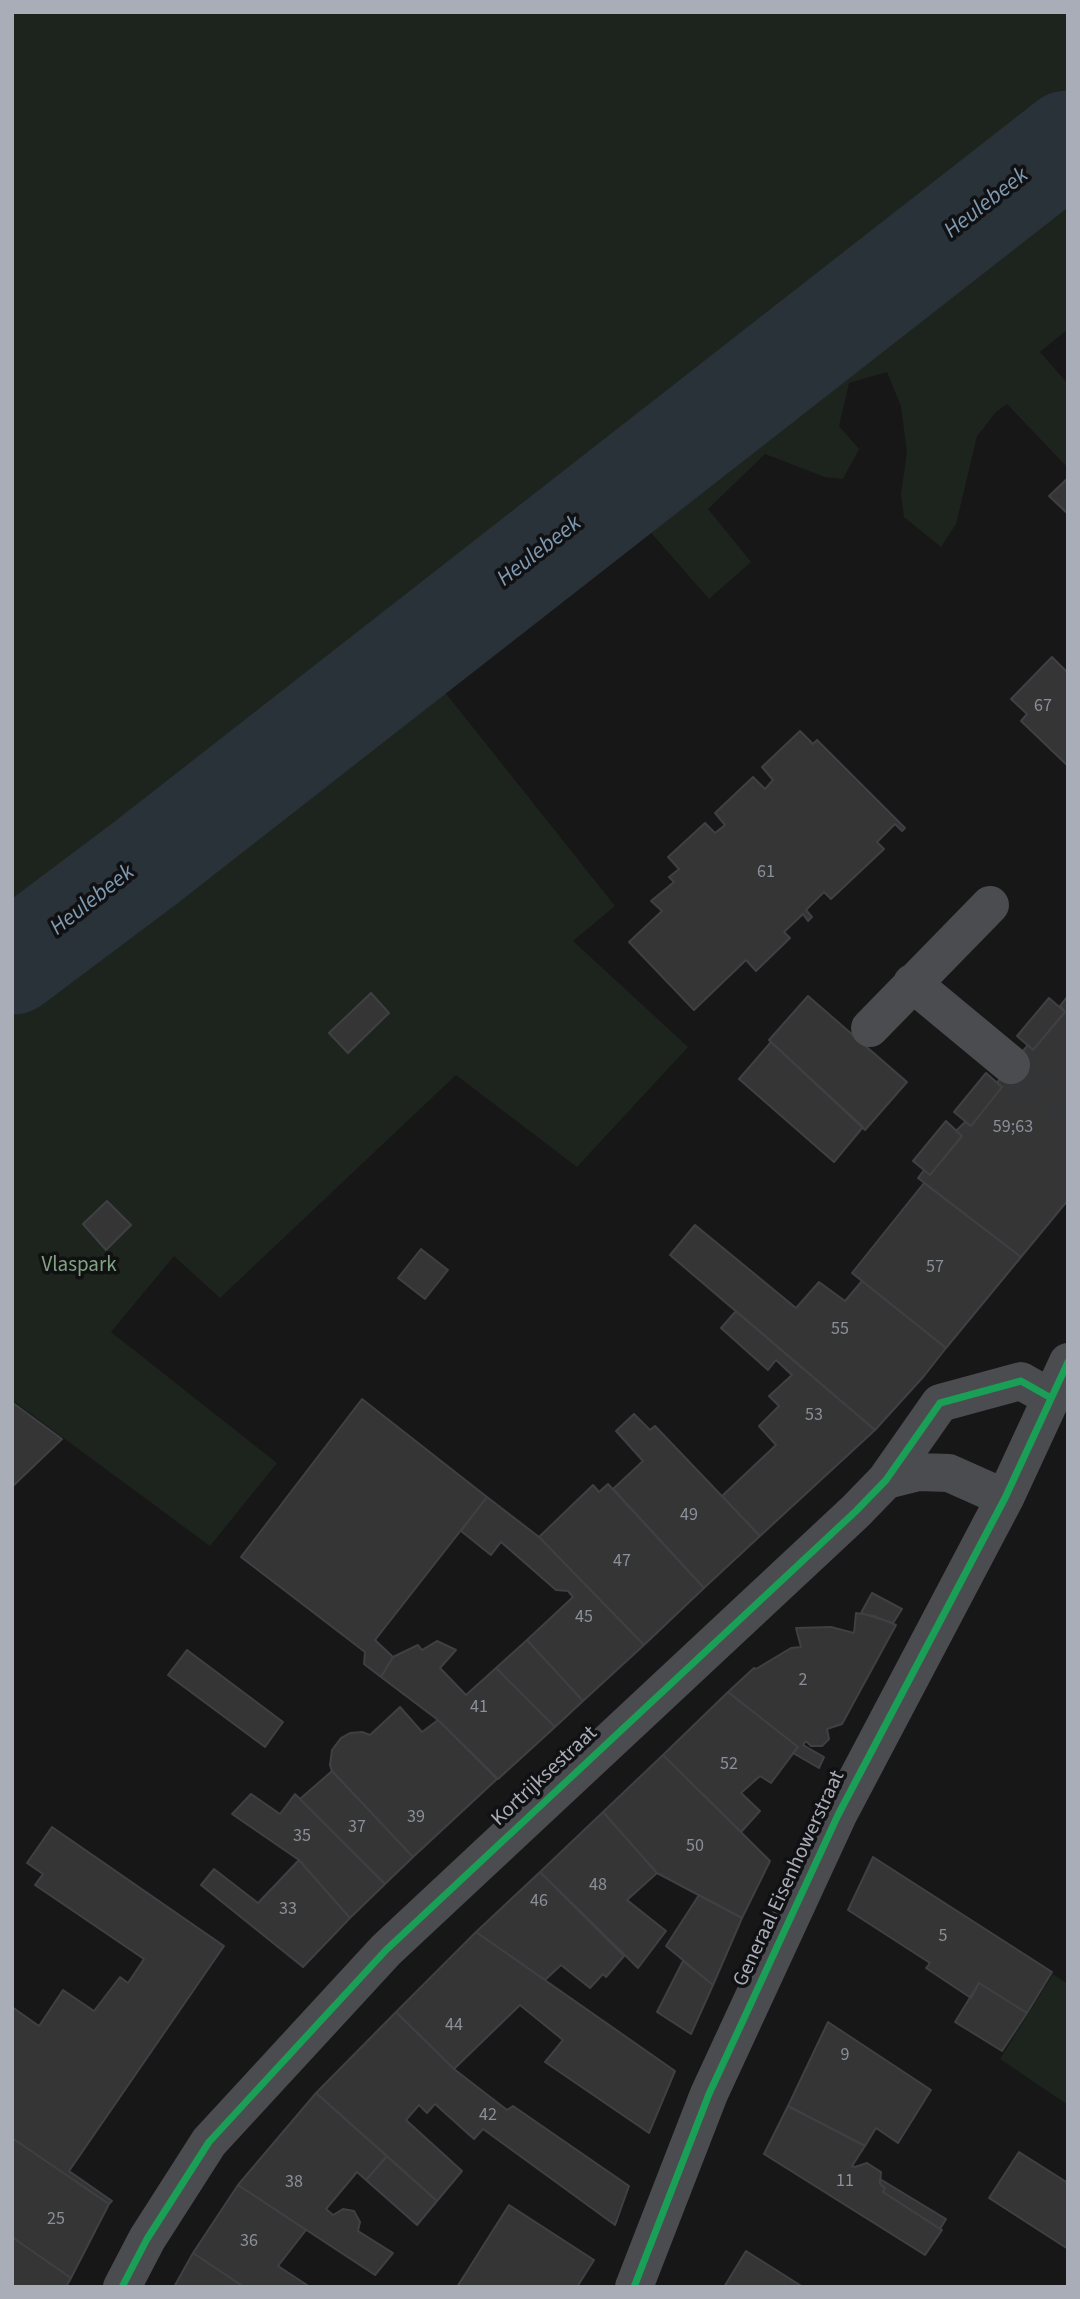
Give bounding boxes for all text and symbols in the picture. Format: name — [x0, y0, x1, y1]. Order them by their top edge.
water label: Heulebeek — [939, 163, 1035, 245]
water label: Heulebeek — [492, 511, 588, 593]
house number: 67 — [1034, 696, 1052, 718]
water label: Heulebeek — [45, 860, 141, 942]
house number: 61 — [757, 862, 775, 884]
house number: 59;63 — [993, 1117, 1033, 1139]
park label: Vlaspark — [41, 1253, 117, 1279]
house number: 57 — [926, 1257, 944, 1279]
house number: 55 — [831, 1319, 849, 1341]
house number: 53 — [805, 1405, 823, 1427]
house number: 49 — [680, 1505, 698, 1527]
house number: 47 — [613, 1551, 631, 1573]
house number: 45 — [575, 1607, 593, 1629]
house number: 2 — [799, 1670, 807, 1692]
house number: 41 — [470, 1697, 488, 1719]
street label: Kortrijksestraat — [487, 1722, 603, 1832]
house number: 52 — [720, 1754, 738, 1776]
street label: Generaal Eisenhowerstraat — [729, 1767, 851, 1991]
house number: 39 — [407, 1807, 425, 1829]
house number: 37 — [348, 1817, 366, 1839]
house number: 35 — [293, 1826, 311, 1848]
house number: 50 — [686, 1836, 704, 1858]
house number: 48 — [589, 1875, 607, 1897]
house number: 46 — [530, 1891, 548, 1913]
house number: 33 — [279, 1899, 297, 1921]
house number: 5 — [939, 1926, 947, 1948]
house number: 44 — [445, 2015, 463, 2037]
house number: 9 — [841, 2045, 849, 2067]
house number: 42 — [479, 2105, 497, 2127]
house number: 11 — [836, 2171, 854, 2193]
house number: 38 — [285, 2172, 303, 2194]
house number: 25 — [47, 2209, 65, 2231]
house number: 36 — [240, 2231, 258, 2253]

